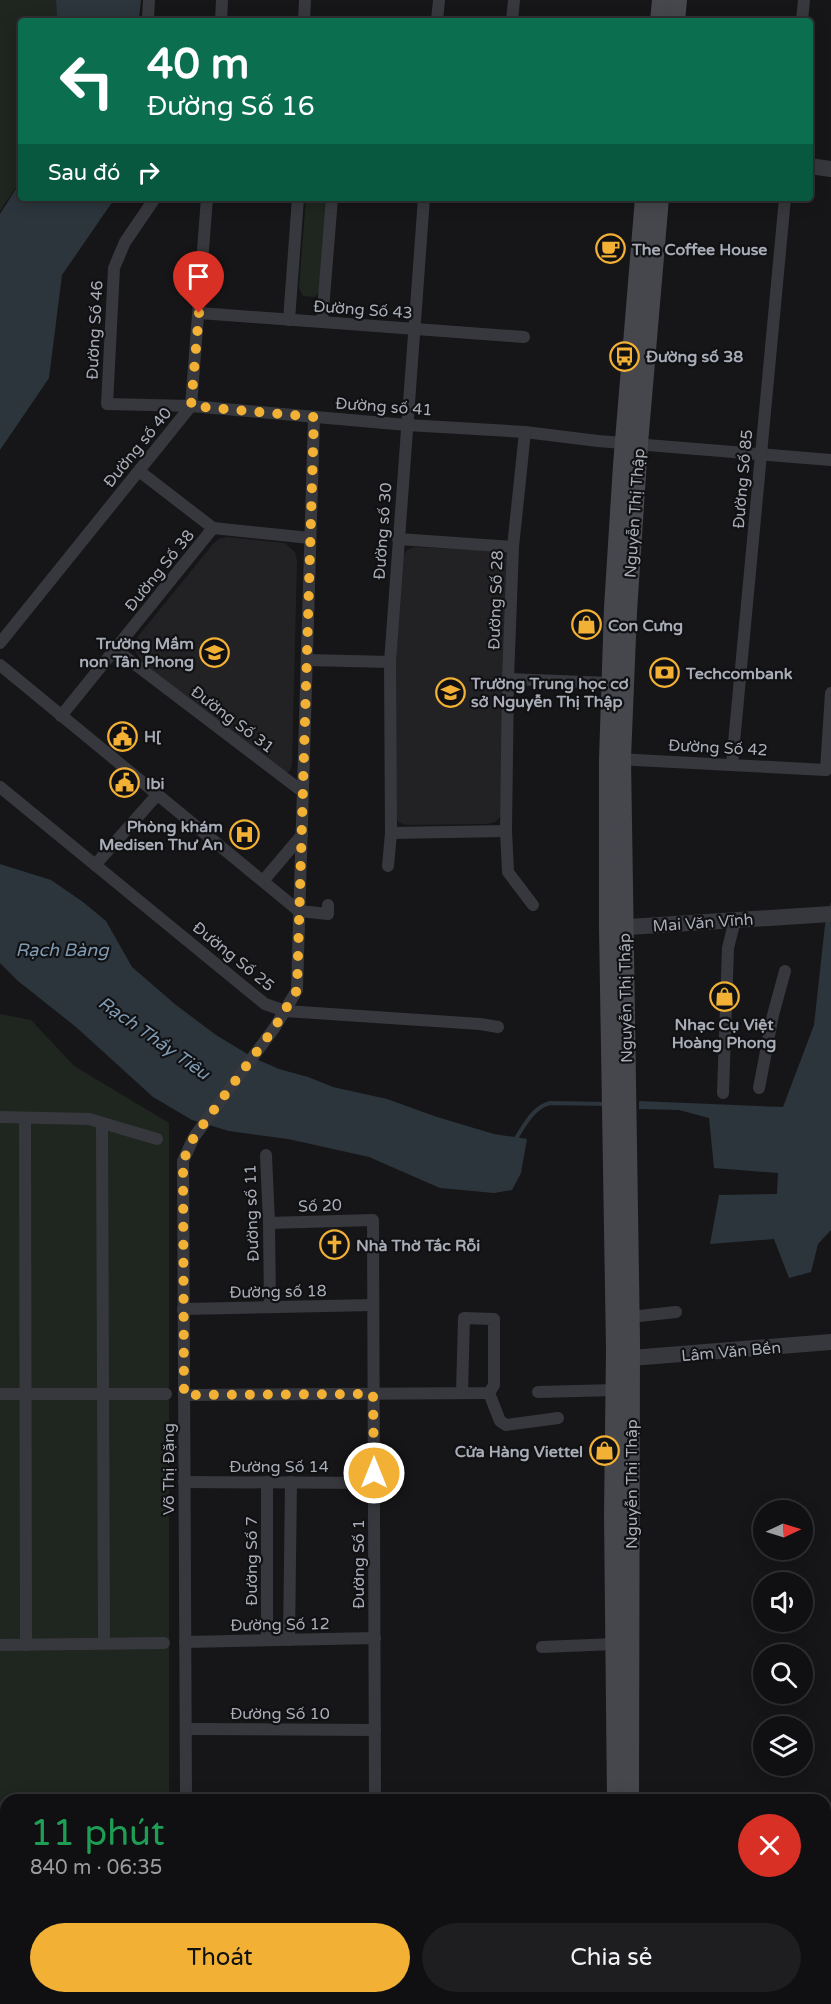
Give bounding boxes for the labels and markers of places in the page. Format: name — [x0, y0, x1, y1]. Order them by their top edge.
cafe icon: The Coffee House — [595, 233, 627, 265]
place label: The Coffee House — [631, 240, 767, 260]
pin — [173, 251, 224, 313]
bus stop icon: Đường số 38 — [609, 340, 641, 372]
place label: Đường số 38 — [645, 347, 743, 367]
shop icon: Con Cưng — [571, 609, 603, 641]
place label: Con Cưng — [608, 616, 683, 636]
place label: Trường Mầm non Tân Phong — [79, 634, 194, 672]
school or university icon: Trường Mầm non Tân Phong — [199, 636, 231, 668]
bank icon: Techcombank — [649, 657, 681, 689]
place label: Techcombank — [685, 664, 793, 684]
place label: Trường Trung học cơ sở Nguyễn Thị Thập — [470, 674, 629, 712]
school or university icon: Trường Trung học cơ sở Nguyễn Thị Thập — [434, 676, 466, 708]
public building icon: H[ — [107, 720, 139, 752]
place label: H[ — [144, 727, 162, 747]
public building icon: Ibi — [109, 767, 141, 799]
place label: Ibi — [146, 774, 164, 794]
place label: Phòng khám Medisen Thư An — [99, 817, 223, 855]
hospital icon: Phòng khám Medisen Thư An — [228, 819, 260, 851]
shop icon: Nhạc Cụ Việt Hoàng Phong — [708, 980, 740, 1012]
place label: Nhạc Cụ Việt Hoàng Phong — [672, 1015, 776, 1053]
church icon: Nhà Thờ Tắc Rỗi — [319, 1229, 351, 1261]
place label: Nhà Thờ Tắc Rỗi — [356, 1236, 480, 1256]
shop icon: Cửa Hàng Viettel — [588, 1435, 620, 1467]
place label: Cửa Hàng Viettel — [455, 1442, 583, 1462]

